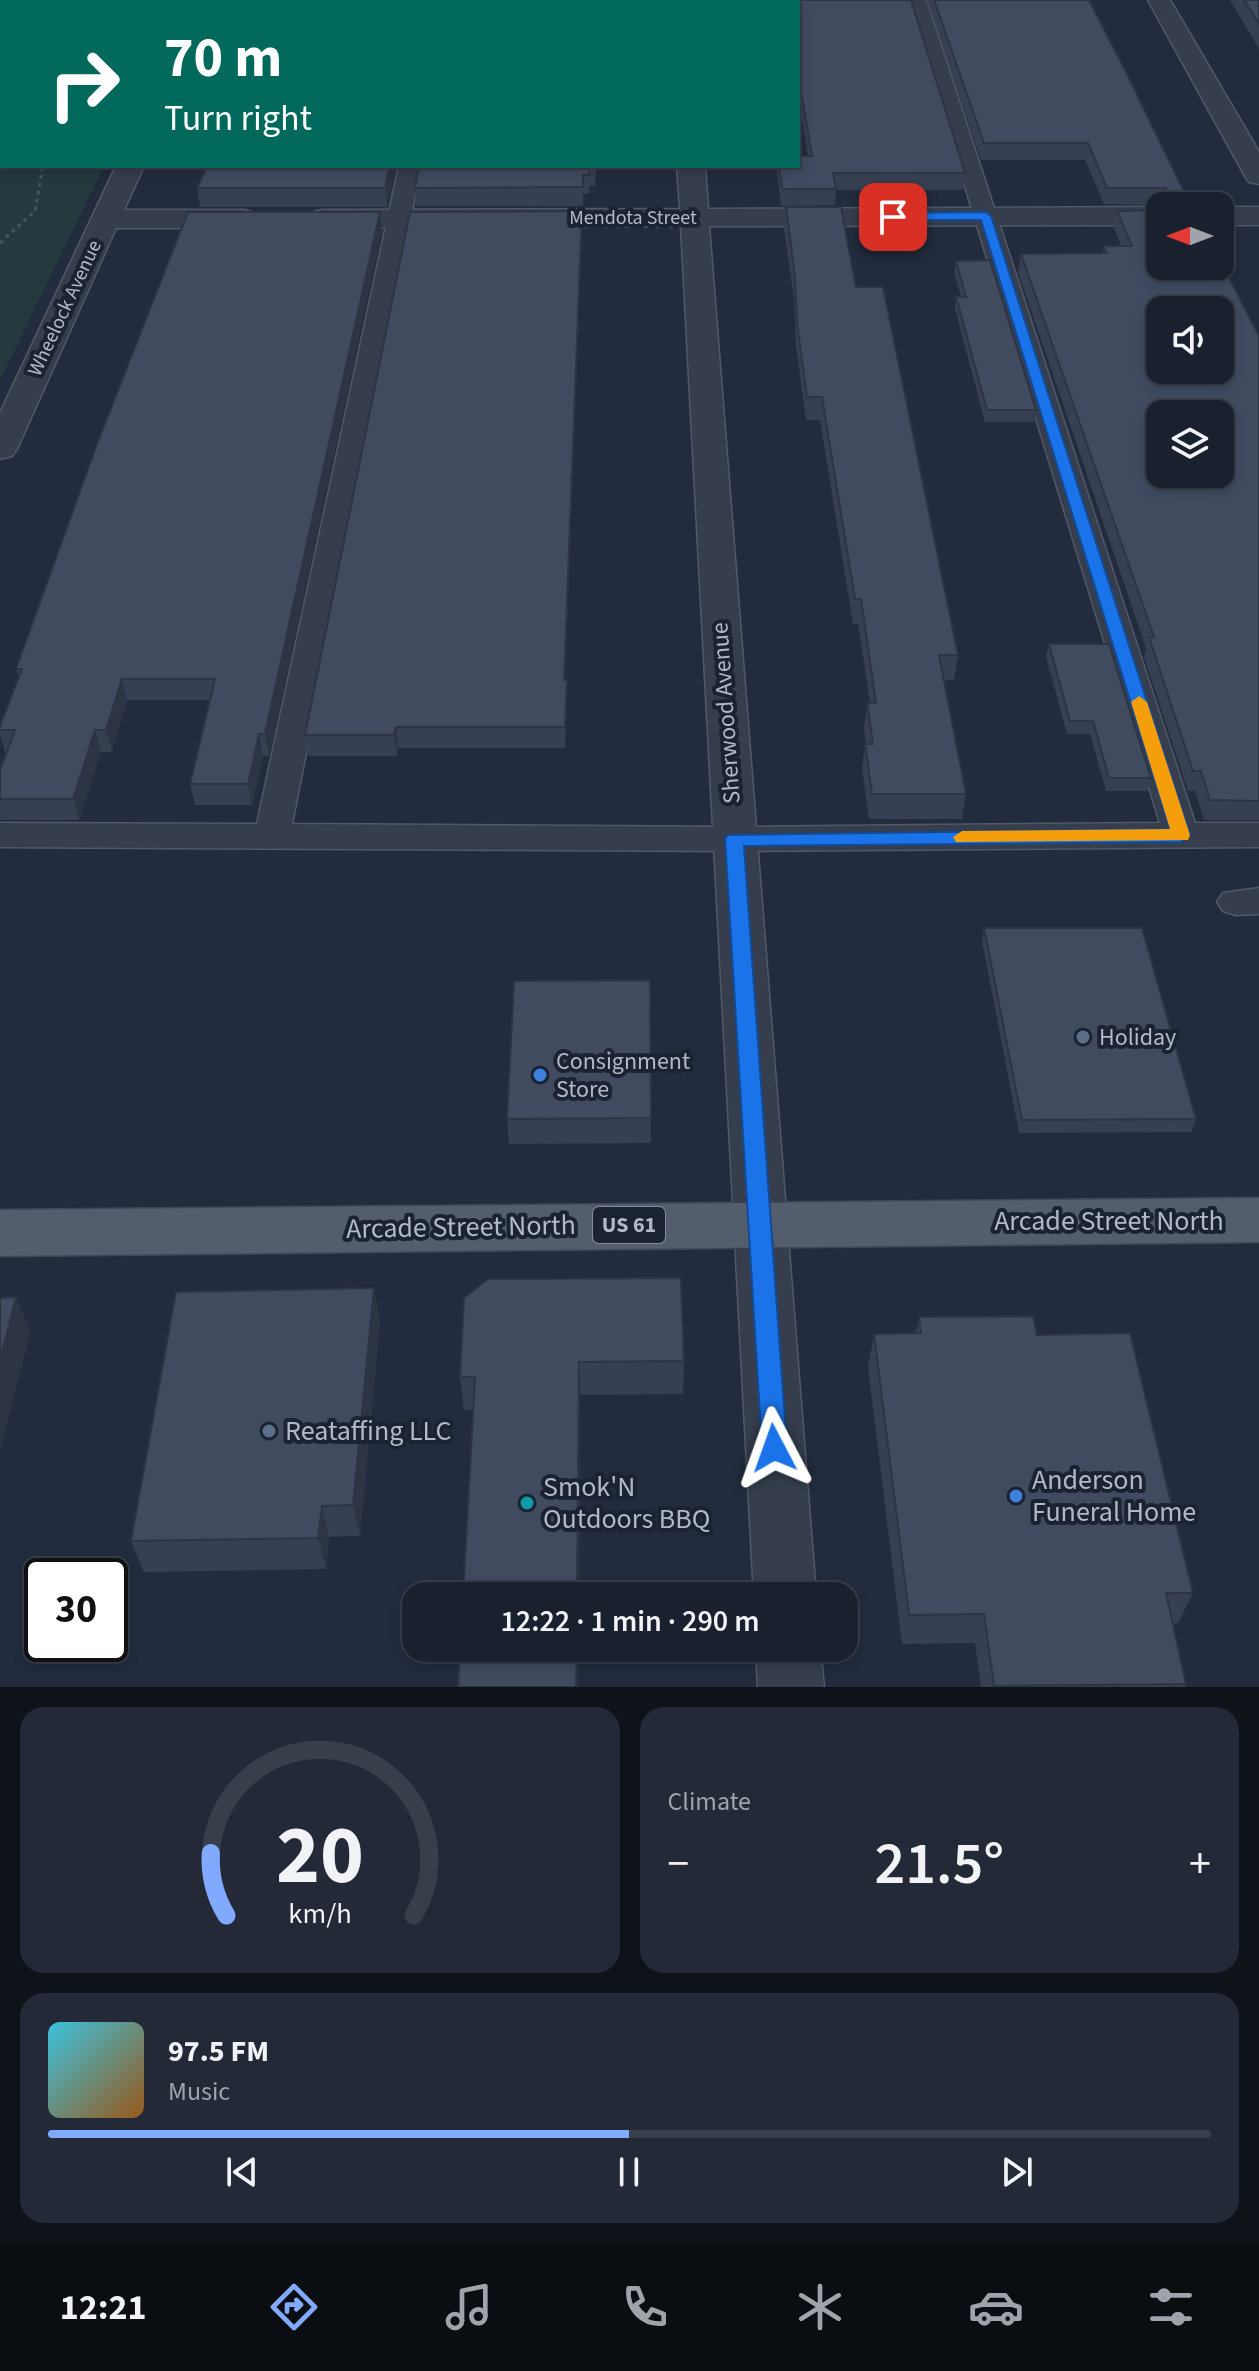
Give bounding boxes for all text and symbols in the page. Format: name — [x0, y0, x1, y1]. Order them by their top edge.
text: 70 m — [164, 19, 282, 98]
icon: right — [32, 32, 136, 136]
text: Turn right — [164, 93, 312, 144]
pin — [859, 183, 927, 251]
north arrow — [1146, 192, 1234, 280]
map controls — [1146, 192, 1234, 488]
icon: arrive — [871, 195, 915, 239]
street label: Mendota Street — [569, 204, 697, 232]
street label: Wheelock Avenue — [21, 235, 109, 381]
button: sound — [1146, 296, 1234, 384]
button: layers — [1146, 400, 1234, 488]
street label: Sherwood Avenue — [702, 621, 750, 805]
place label: Holiday — [1099, 1020, 1176, 1055]
marker: Holiday — [1074, 1028, 1092, 1046]
place label: Consignment Store — [556, 1044, 690, 1107]
marker: Consignment Store — [531, 1066, 549, 1084]
street label: Arcade Street North — [994, 1201, 1224, 1241]
street label: Arcade Street North — [346, 1205, 576, 1249]
road number: US 61 — [593, 1207, 665, 1243]
position arrow — [732, 1406, 816, 1490]
place label: Reataffing LLC — [285, 1411, 451, 1451]
marker: Reataffing LLC — [260, 1422, 278, 1440]
place label: Anderson Funeral Home — [1032, 1460, 1196, 1532]
place label: Smok'N Outdoors BBQ — [543, 1467, 710, 1539]
marker: Anderson Funeral Home — [1007, 1487, 1025, 1505]
marker: Smok'N Outdoors BBQ — [518, 1494, 536, 1512]
speed limit sign: 30 — [24, 1558, 128, 1662]
text: 12:22 · 1 min · 290 m — [500, 1600, 760, 1643]
text: Climate — [668, 1783, 751, 1820]
text: 20 — [276, 1797, 364, 1915]
text: 21.5° — [874, 1822, 1004, 1907]
text: − — [668, 1833, 689, 1896]
text: + — [1189, 1833, 1211, 1896]
text: km/h — [288, 1894, 351, 1934]
text: 97.5 FM — [168, 2030, 269, 2073]
text: Music — [168, 2073, 230, 2110]
icon: previous — [220, 2150, 264, 2194]
icon: pause — [607, 2150, 651, 2194]
icon: next — [995, 2150, 1039, 2194]
icon: directions — [266, 2279, 322, 2335]
icon: music — [441, 2279, 497, 2335]
icon: phone — [617, 2279, 673, 2335]
icon: climate — [792, 2279, 848, 2335]
icon: car — [968, 2279, 1024, 2335]
icon: filters — [1143, 2279, 1199, 2335]
text: 12:21 — [60, 2282, 147, 2333]

